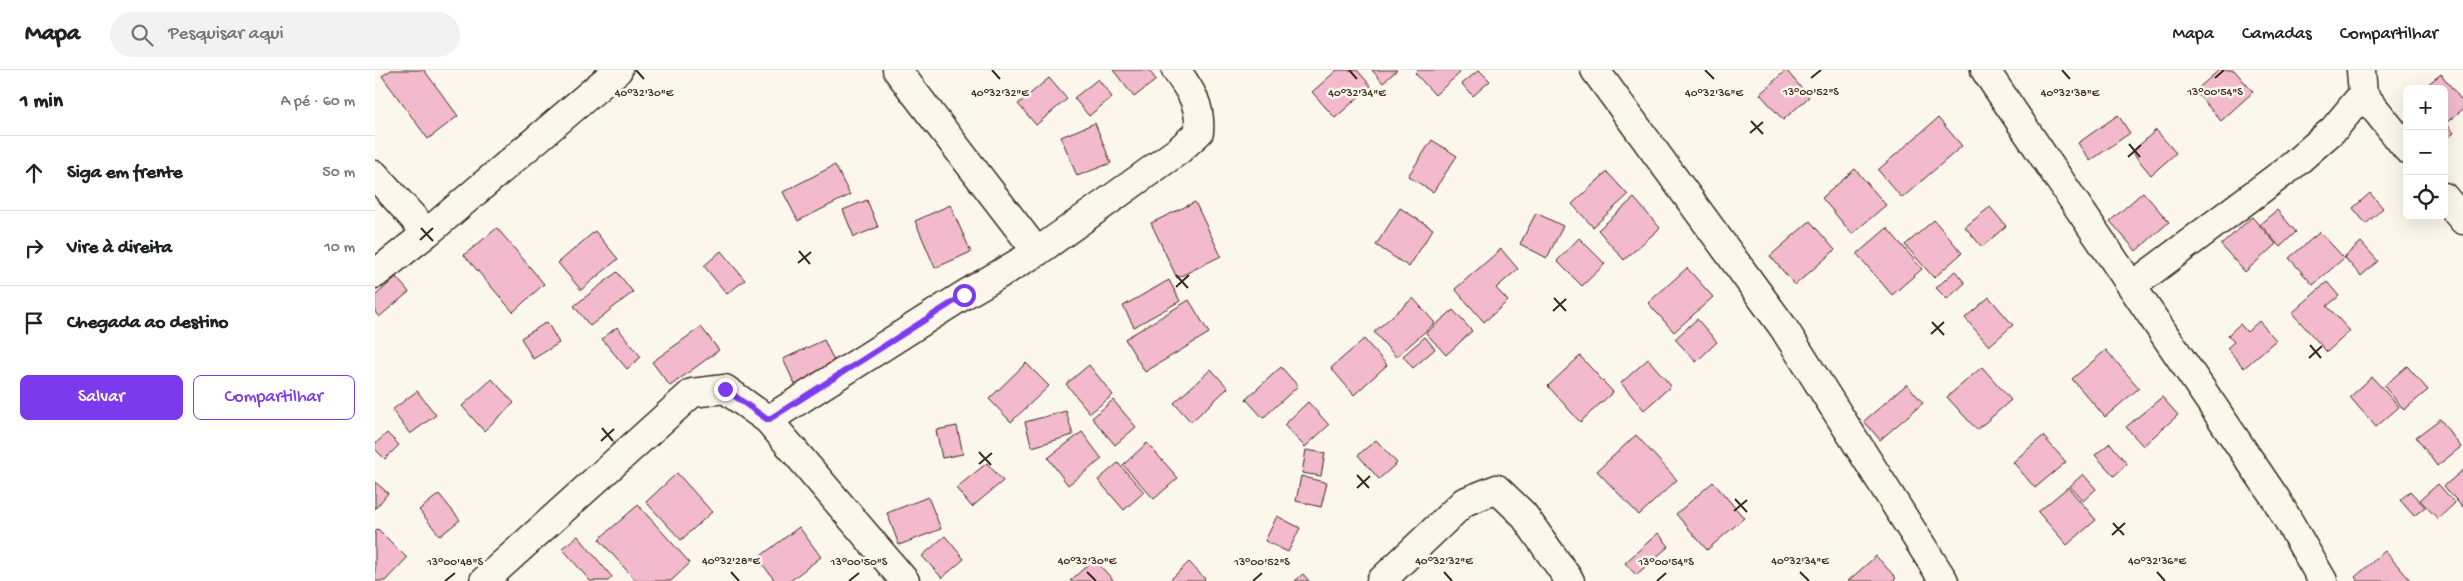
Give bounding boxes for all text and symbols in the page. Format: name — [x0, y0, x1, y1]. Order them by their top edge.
search box — [110, 12, 460, 57]
text: Mapa — [25, 20, 80, 49]
icon: search — [128, 21, 156, 49]
text: Pesquisar aqui — [168, 23, 284, 46]
text: Mapa — [2173, 24, 2214, 45]
text: Camadas — [2242, 24, 2312, 45]
text: Compartilhar — [2340, 24, 2438, 45]
map controls — [2403, 85, 2448, 220]
button: + — [2403, 85, 2448, 130]
text: 13°00'52"S — [1782, 86, 1839, 100]
text: 13°00'54"S — [2186, 86, 2243, 100]
text: 40°32'30"E — [615, 87, 674, 101]
text: 40°32'32"E — [971, 87, 1029, 101]
text: 40°32'34"E — [1328, 87, 1386, 101]
text: 40°32'36"E — [1685, 87, 1743, 101]
text: 40°32'38"E — [2041, 87, 2100, 101]
text: 1 min — [20, 90, 63, 115]
text: A pé · 60 m — [281, 93, 355, 112]
button: − — [2403, 130, 2448, 175]
icon: ahead — [20, 159, 48, 187]
text: Siga em frente — [67, 162, 183, 185]
text: 50 m — [322, 164, 355, 183]
button: locate — [2403, 175, 2448, 220]
icon: right — [20, 234, 48, 262]
text: Vire à direita — [67, 237, 172, 260]
text: 10 m — [324, 239, 355, 258]
route start — [953, 284, 976, 307]
icon: arrive — [20, 309, 48, 337]
text: Chegada ao destino — [67, 312, 228, 335]
button: Salvar — [20, 375, 183, 420]
button: Compartilhar — [193, 375, 355, 420]
route end — [714, 378, 737, 401]
text: 40°32'28"E — [702, 555, 761, 569]
text: 40°32'30"E — [1058, 555, 1117, 569]
text: 40°32'32"E — [1415, 555, 1473, 569]
text: 40°32'34"E — [1771, 555, 1829, 569]
text: 40°32'36"E — [2128, 555, 2186, 569]
text: 13°00'48"S — [426, 556, 483, 570]
text: 13°00'50"S — [830, 556, 888, 570]
text: 13°00'52"S — [1233, 556, 1290, 570]
text: 13°00'54"S — [1637, 556, 1694, 570]

